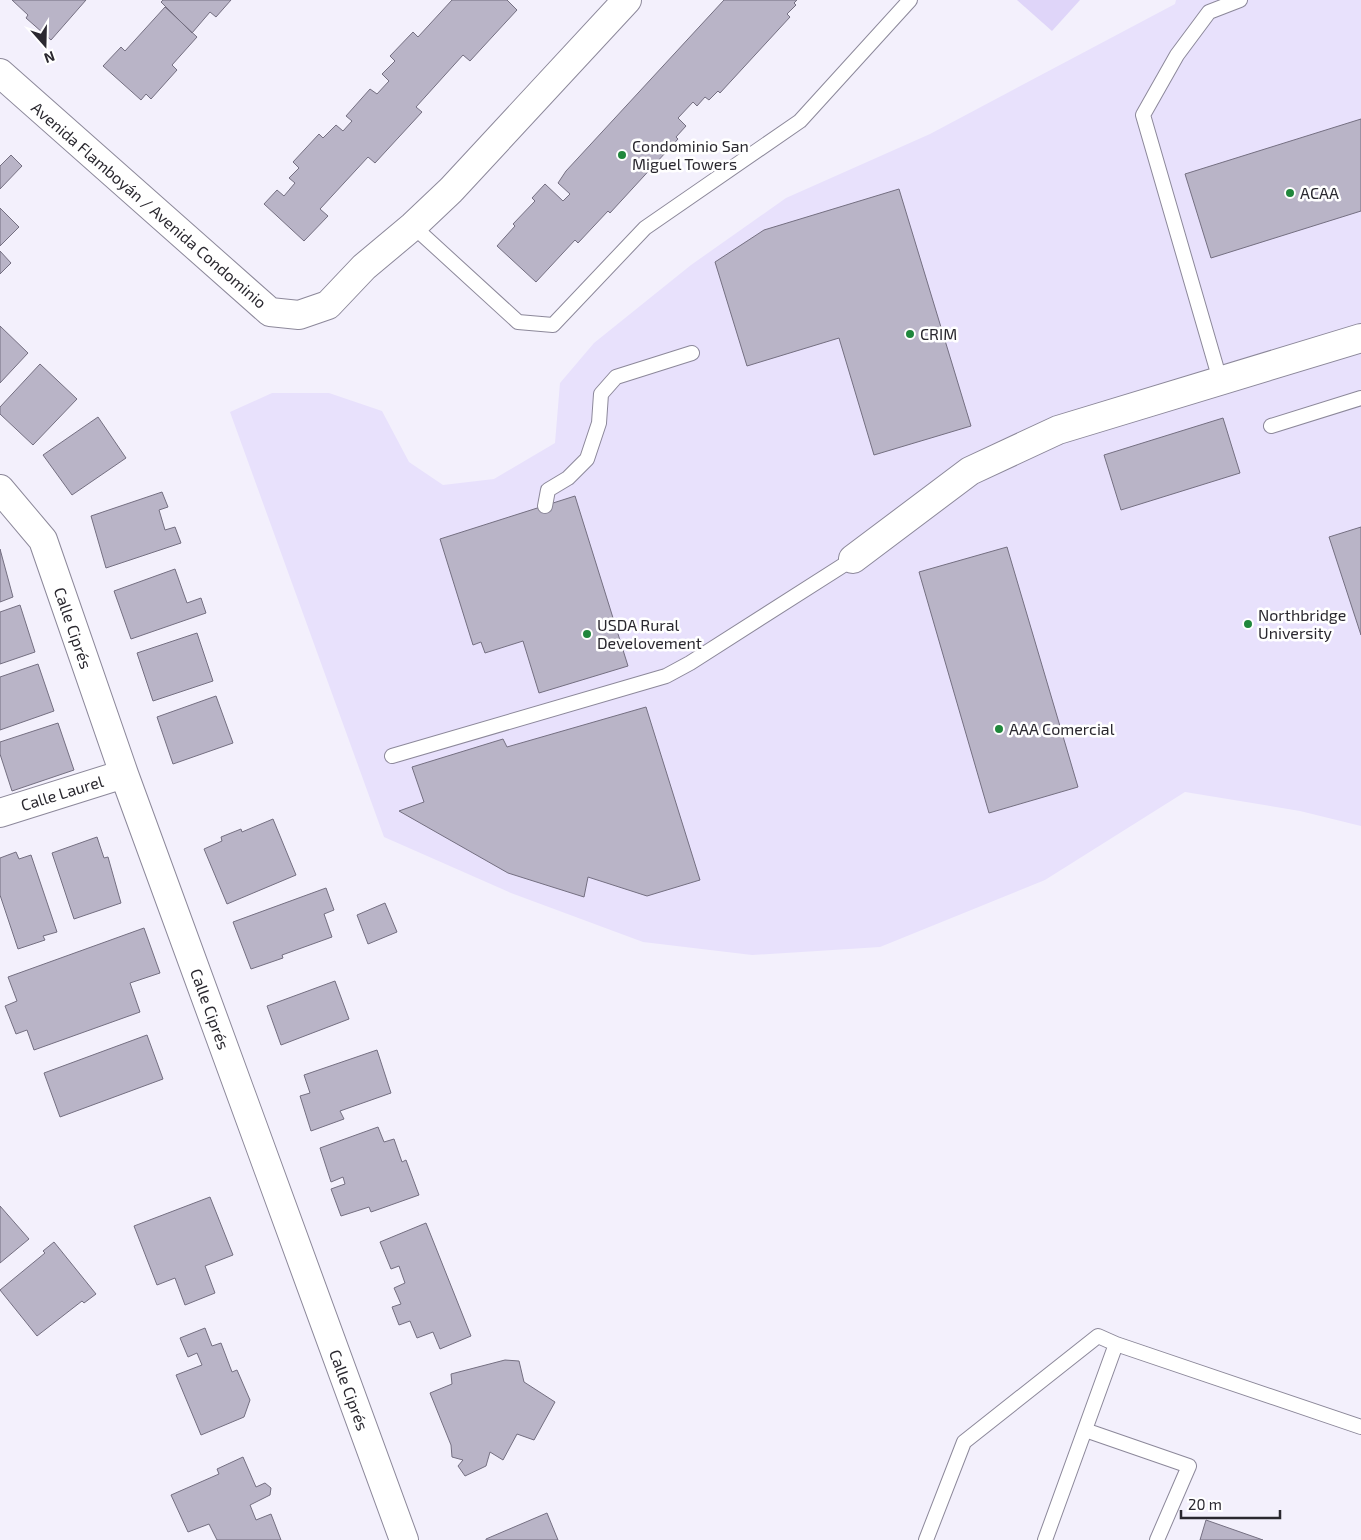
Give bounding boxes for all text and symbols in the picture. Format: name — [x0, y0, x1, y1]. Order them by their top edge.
north arrow — [20, 20, 70, 70]
text: N — [42, 48, 57, 67]
street label: Avenida Flamboyán / Avenida Condominio — [28, 98, 271, 312]
place label: Condominio San Miguel Towers — [632, 136, 749, 173]
marker: Condominio San Miguel Towers — [616, 149, 628, 161]
place label: ACAA — [1300, 183, 1339, 202]
marker: ACAA — [1284, 187, 1296, 199]
place label: CRIM — [920, 324, 957, 343]
marker: CRIM — [904, 328, 916, 340]
street label: Calle Ciprés — [51, 585, 96, 671]
place label: Northbridge University — [1258, 605, 1346, 642]
place label: USDA Rural Develovement — [597, 615, 702, 652]
marker: Northbridge University — [1242, 618, 1254, 630]
marker: USDA Rural Develovement — [581, 628, 593, 640]
place label: AAA Comercial — [1009, 719, 1115, 738]
marker: AAA Comercial — [993, 723, 1005, 735]
street label: Calle Laurel — [18, 771, 106, 814]
street label: Calle Ciprés — [187, 966, 234, 1052]
street label: Calle Ciprés — [326, 1347, 373, 1433]
scale bar — [1181, 1488, 1280, 1520]
text: 20 m — [1188, 1495, 1222, 1513]

